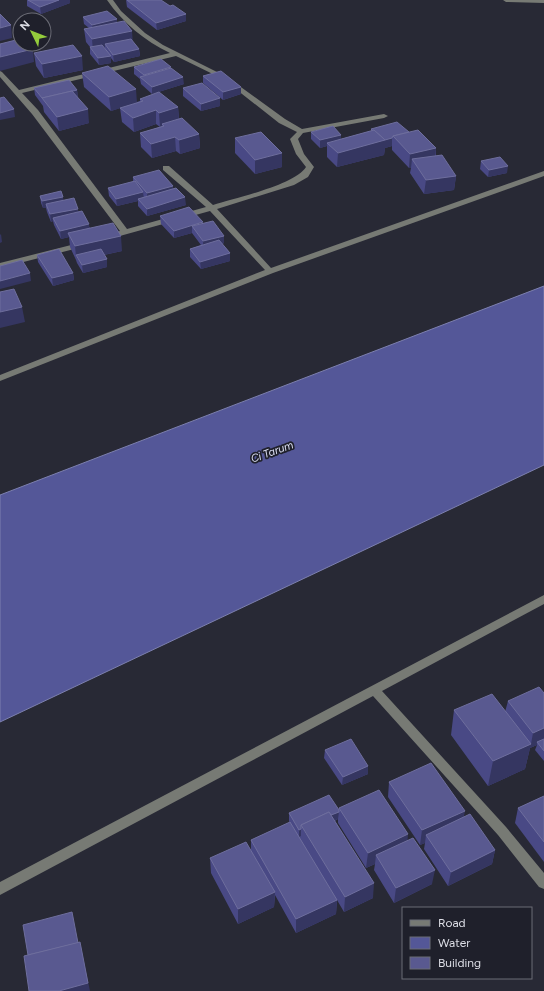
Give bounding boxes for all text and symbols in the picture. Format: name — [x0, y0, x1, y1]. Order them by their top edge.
north arrow — [12, 12, 52, 52]
text: N — [17, 18, 33, 33]
water label: Ci Tarum — [249, 438, 296, 466]
legend — [402, 907, 532, 979]
text: Road — [438, 916, 466, 930]
text: Water — [438, 936, 470, 950]
text: Building — [438, 956, 481, 970]

